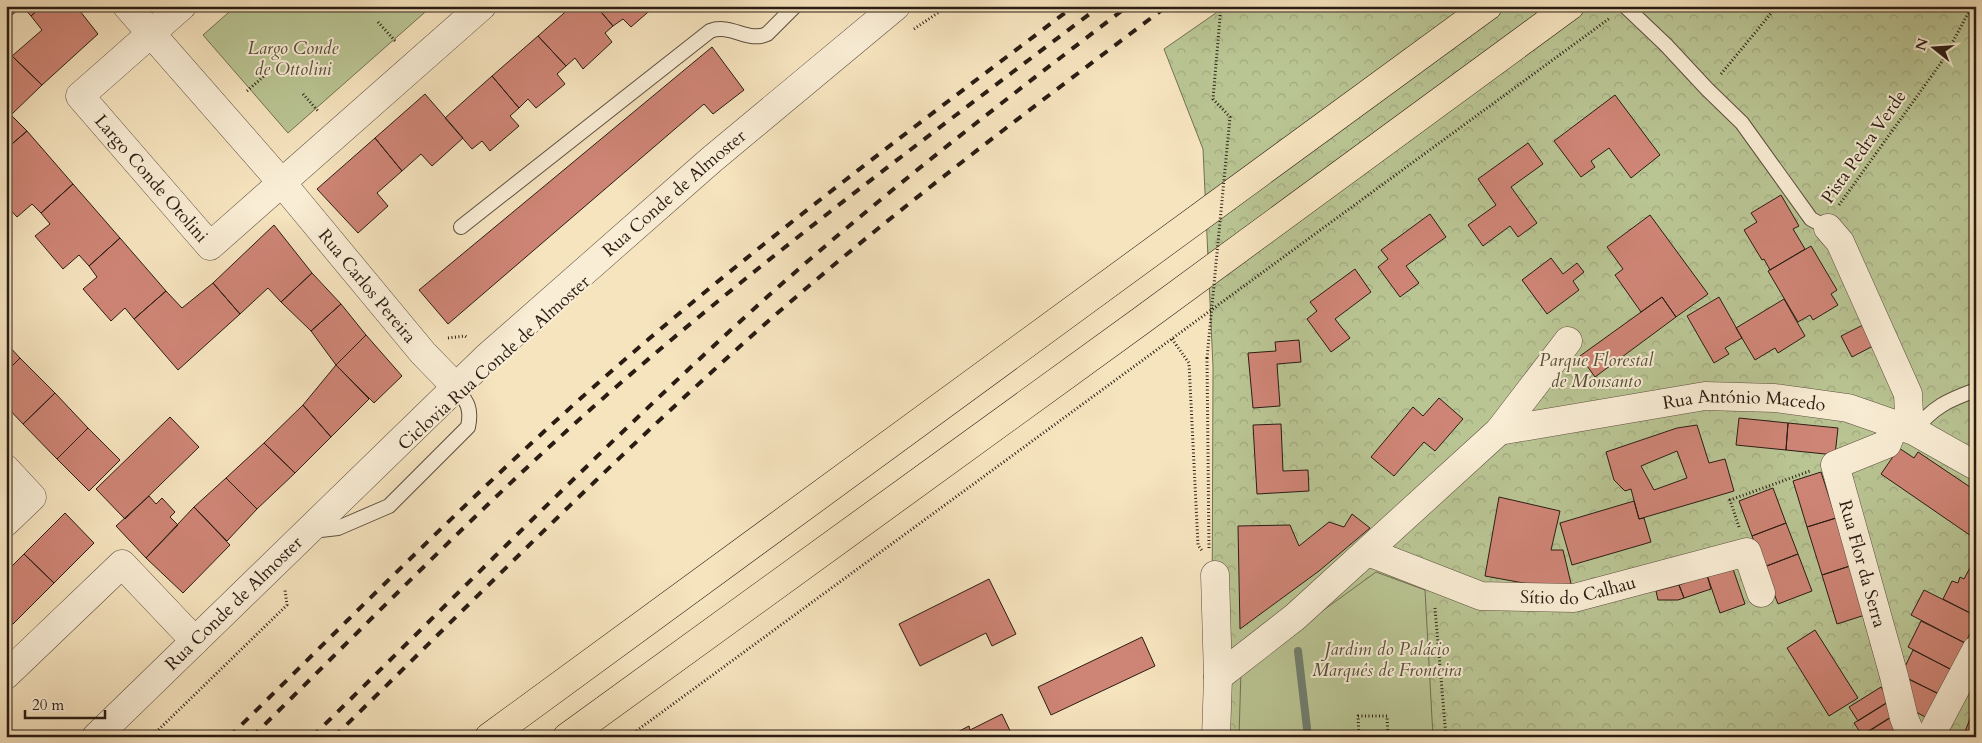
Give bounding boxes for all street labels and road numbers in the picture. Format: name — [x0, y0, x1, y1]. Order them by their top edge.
street label: Pista Pedra Verde — [1816, 85, 1912, 209]
street label: Largo Conde Otolini — [89, 109, 214, 248]
street label: Rua Conde de Almoster — [597, 123, 752, 262]
street label: Rua Carlos Pereira — [313, 224, 422, 348]
street label: Ciclovia Rua Conde de Almoster — [392, 270, 596, 456]
street label: Rua António Macedo — [1661, 383, 1827, 417]
street label: Rua Flor da Serra — [1833, 497, 1892, 630]
street label: Rua Conde de Almoster — [159, 530, 308, 676]
street label: Sítio do Calhau — [1520, 570, 1639, 611]

